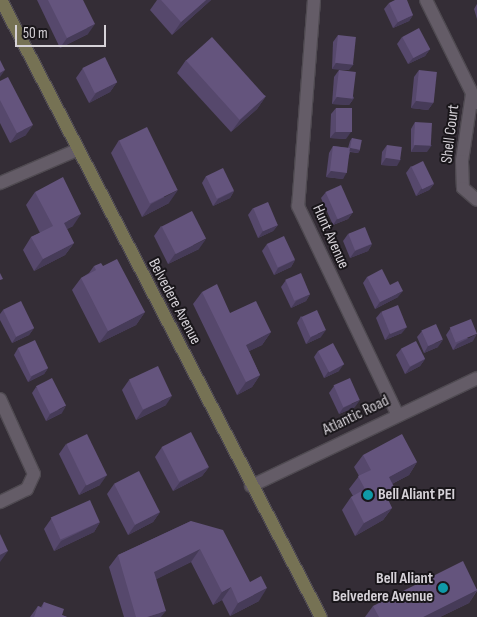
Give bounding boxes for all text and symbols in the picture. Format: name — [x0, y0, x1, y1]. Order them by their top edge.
scale bar — [18, 15, 109, 47]
text: 50 m — [23, 24, 48, 43]
street label: Shell Court — [438, 103, 464, 165]
street label: Hunt Avenue — [307, 202, 353, 272]
street label: Belvedere Avenue — [143, 256, 205, 348]
street label: Atlantic Road — [320, 392, 392, 440]
place label: Bell Aliant PEI — [378, 485, 455, 505]
marker: Bell Aliant PEI — [362, 489, 374, 501]
place label: Bell Aliant Belvedere Avenue — [332, 569, 433, 607]
marker: Bell Aliant Belvedere Avenue — [437, 582, 449, 594]

